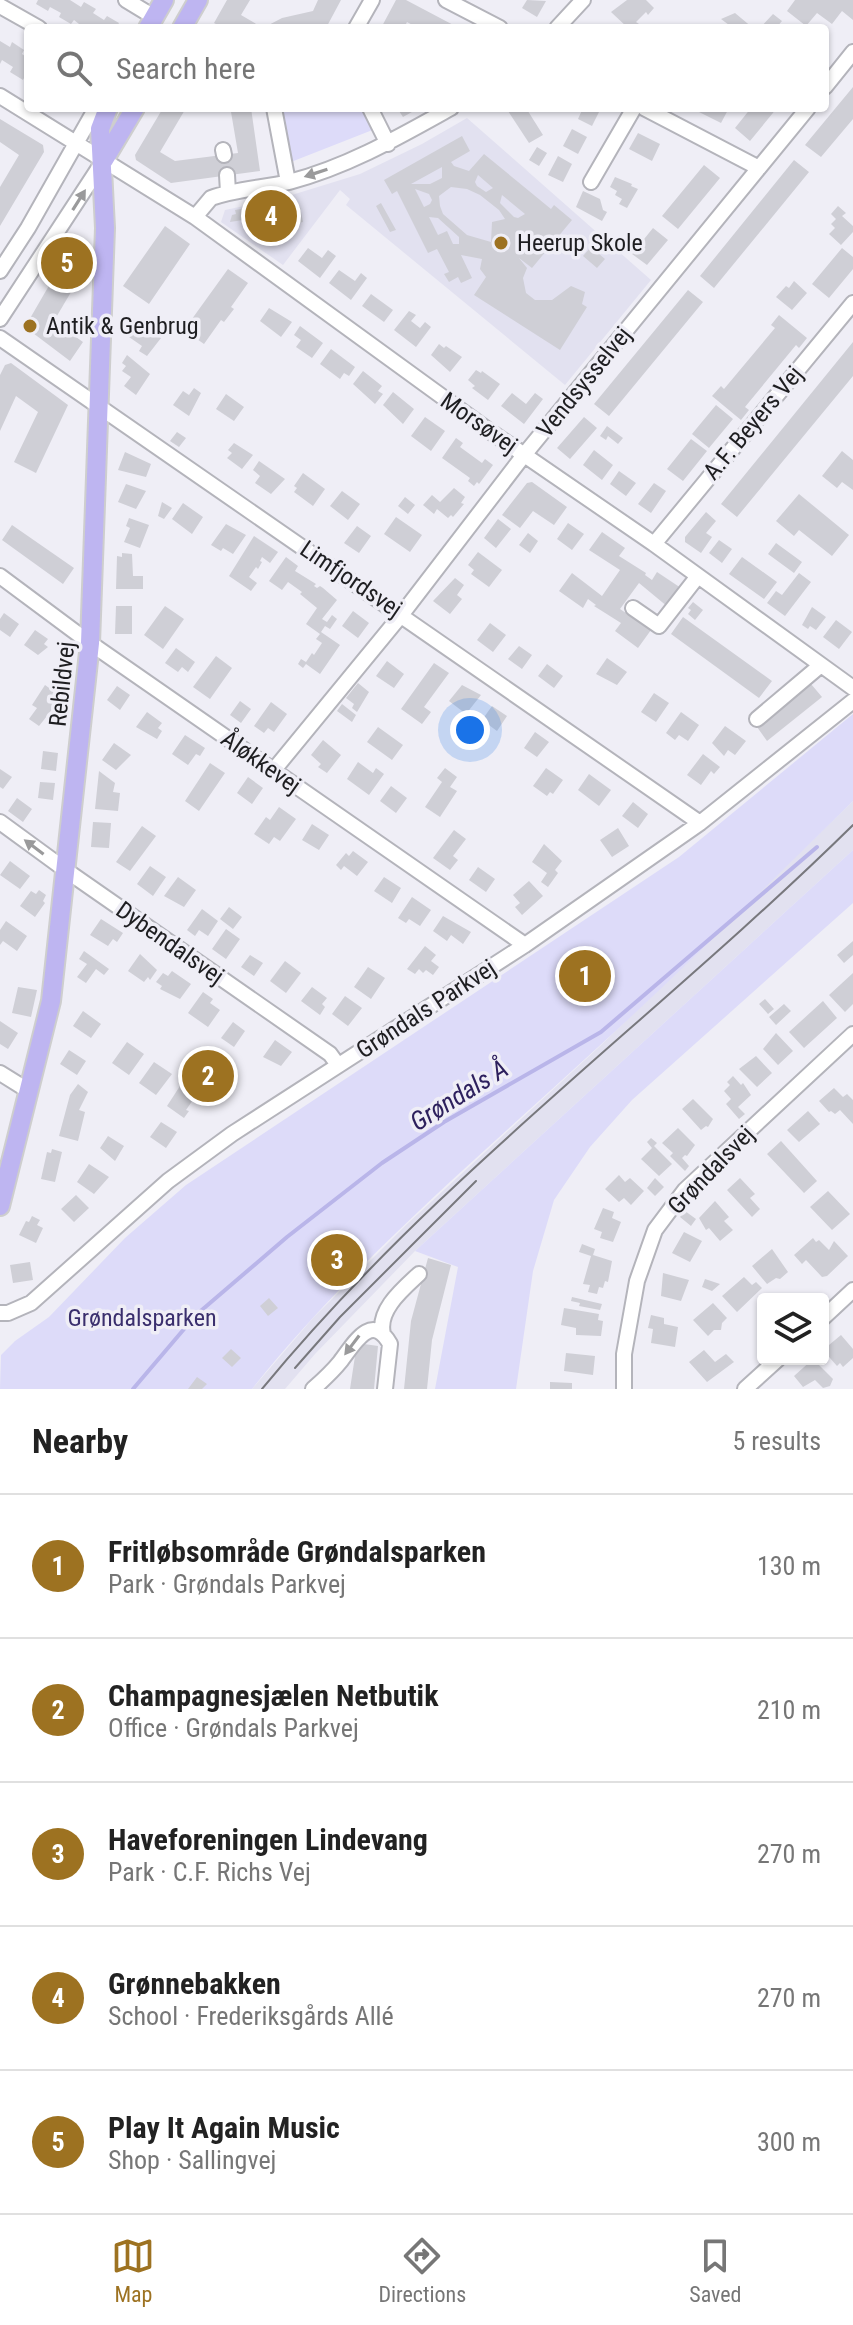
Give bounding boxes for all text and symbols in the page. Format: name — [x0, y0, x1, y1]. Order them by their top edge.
search box — [24, 24, 829, 112]
icon: search — [52, 46, 96, 90]
text: Search here — [116, 51, 256, 86]
one-way arrow — [303, 167, 327, 180]
pin: 4 — [245, 186, 297, 246]
one-way arrow — [72, 189, 86, 211]
place label: Heerup Skole — [517, 229, 643, 257]
pin: 5 — [41, 233, 93, 293]
marker: Heerup Skole — [492, 234, 510, 252]
place label: Antik & Genbrug — [46, 312, 199, 340]
marker: Antik & Genbrug — [21, 317, 39, 335]
street label: Vendsysselvej — [531, 321, 637, 443]
street label: A.F. Beyers Vej — [697, 361, 809, 485]
street label: Morsøvej — [435, 387, 523, 459]
street label: Limfjordsvej — [295, 535, 407, 623]
street label: Rebildvej — [44, 640, 80, 728]
your location — [450, 710, 490, 750]
street label: Åløkkevej — [216, 724, 307, 799]
one-way arrow — [24, 840, 44, 856]
street label: Dybendalsvej — [111, 896, 229, 990]
pin: 1 — [559, 946, 611, 1006]
street label: Grøndals Parkvej — [351, 954, 501, 1064]
pin: 2 — [182, 1046, 234, 1106]
water label: Grøndals Å — [404, 1052, 513, 1137]
street label: Grøndalsvej — [662, 1120, 760, 1220]
pin: 3 — [311, 1230, 363, 1290]
map controls — [757, 1293, 829, 1365]
button: layers — [757, 1293, 829, 1365]
park label: Grøndalsparken — [67, 1304, 217, 1332]
one-way arrow — [345, 1335, 361, 1356]
text: Nearby — [32, 1421, 128, 1461]
text: 5 results — [732, 1426, 821, 1456]
text: Fritløbsområde Grøndalsparken — [108, 1534, 486, 1569]
text: 1 — [51, 1551, 65, 1581]
text: 130 m — [757, 1551, 821, 1581]
text: Park · Grøndals Parkvej — [108, 1569, 346, 1599]
text: Champagnesjælen Netbutik — [108, 1678, 439, 1713]
text: 2 — [51, 1695, 65, 1725]
text: 210 m — [757, 1695, 821, 1725]
text: Office · Grøndals Parkvej — [108, 1713, 359, 1743]
text: Haveforeningen Lindevang — [108, 1822, 428, 1857]
text: 3 — [51, 1839, 65, 1869]
text: 270 m — [757, 1839, 821, 1869]
text: Park · C.F. Richs Vej — [108, 1857, 311, 1887]
text: Grønnebakken — [108, 1966, 281, 2001]
text: 4 — [51, 1983, 65, 2013]
text: 270 m — [757, 1983, 821, 2013]
text: School · Frederiksgårds Allé — [108, 2001, 394, 2031]
text: Play It Again Music — [108, 2110, 340, 2145]
text: 5 — [51, 2127, 65, 2157]
text: 300 m — [757, 2127, 821, 2157]
text: Shop · Sallingvej — [108, 2145, 276, 2175]
tab: Map — [111, 2234, 155, 2307]
tab: Directions — [378, 2234, 466, 2307]
tab: Saved — [689, 2234, 742, 2307]

